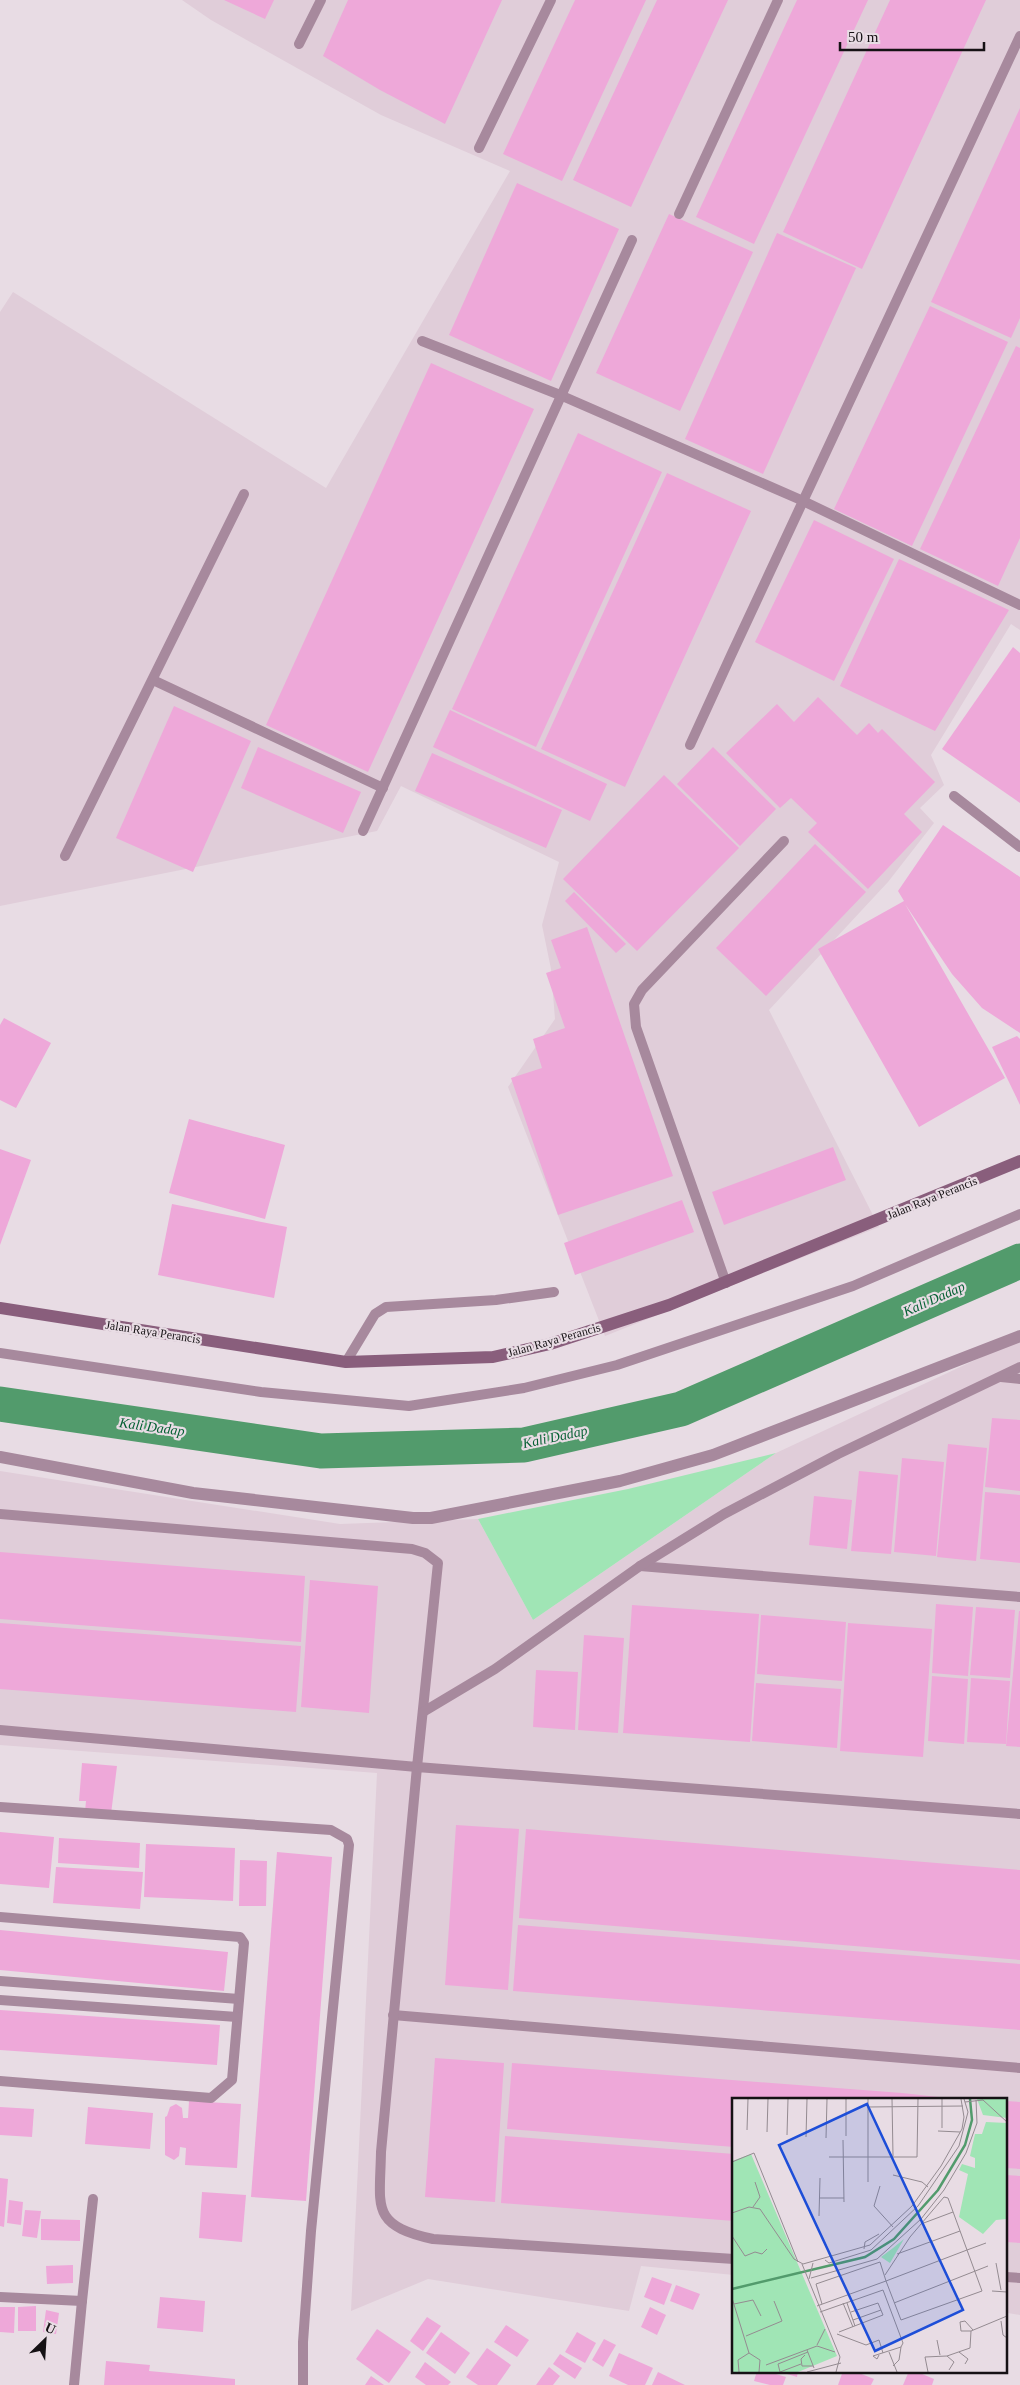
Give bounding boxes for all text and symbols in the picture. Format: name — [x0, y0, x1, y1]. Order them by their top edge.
scale bar — [840, 20, 984, 52]
text: 50 m — [848, 29, 879, 45]
street label: Jalan Raya Perancis — [885, 1173, 979, 1222]
water label: Kali Dadap — [900, 1279, 967, 1320]
street label: Jalan Raya Perancis — [105, 1318, 202, 1346]
street label: Jalan Raya Perancis — [506, 1320, 602, 1360]
water label: Kali Dadap — [117, 1415, 186, 1439]
water label: Kali Dadap — [520, 1423, 589, 1451]
inset map — [732, 2098, 1008, 2372]
north arrow — [20, 2315, 70, 2365]
text: U — [43, 2320, 58, 2338]

